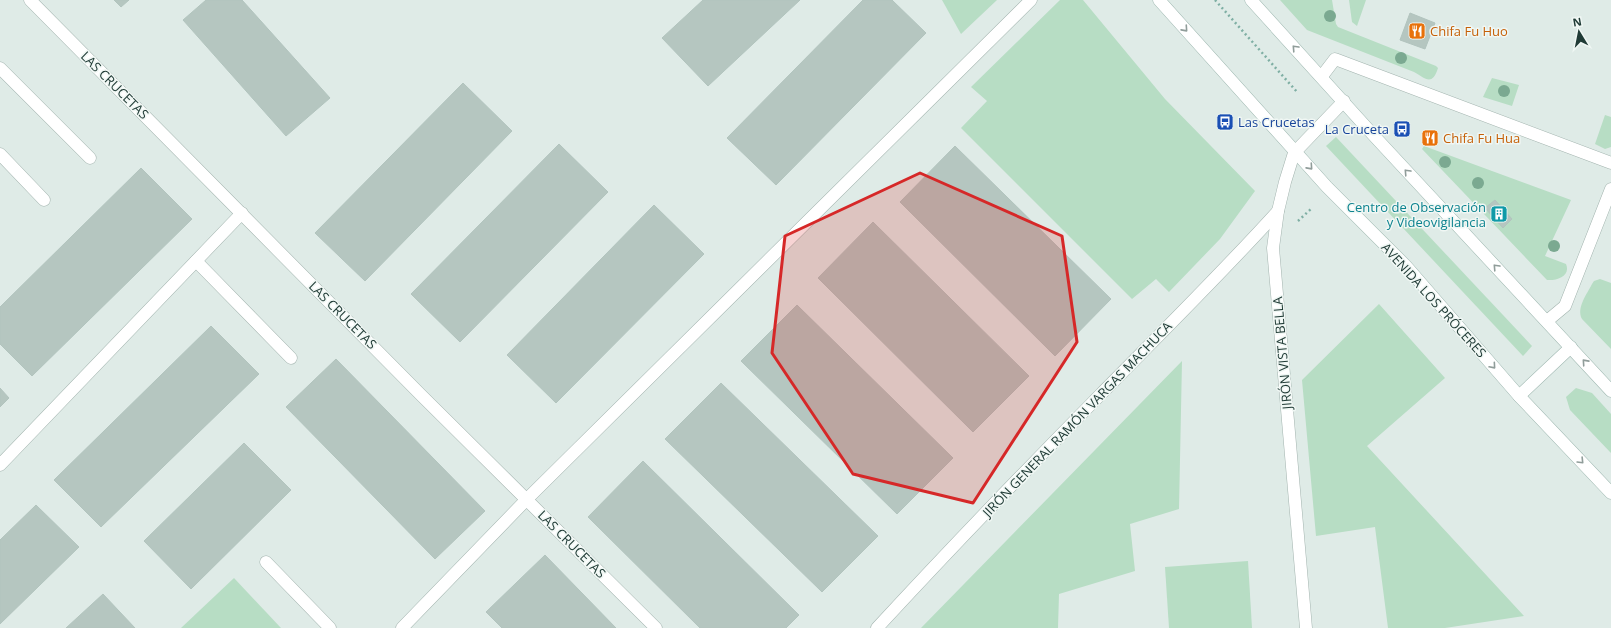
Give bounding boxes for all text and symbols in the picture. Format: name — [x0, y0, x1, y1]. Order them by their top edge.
north arrow — [1559, 12, 1599, 52]
text: N — [1571, 13, 1583, 30]
restaurant icon: Chifa Fu Huo — [1407, 21, 1427, 41]
place label: Chifa Fu Huo — [1430, 22, 1508, 40]
one-way arrow — [1181, 24, 1188, 32]
one-way arrow — [1292, 45, 1300, 53]
street label: LAS CRUCETAS — [77, 47, 153, 123]
bus stop icon: Las Crucetas — [1215, 112, 1235, 132]
place label: Las Crucetas — [1238, 113, 1315, 131]
bus stop icon: La Cruceta — [1392, 119, 1412, 139]
place label: La Cruceta — [1325, 120, 1389, 138]
restaurant icon: Chifa Fu Hua — [1420, 128, 1440, 148]
place label: Chifa Fu Hua — [1443, 129, 1520, 147]
one-way arrow — [1305, 162, 1313, 170]
one-way arrow — [1405, 169, 1412, 177]
place label: Centro de Observación y Videovigilancia — [1347, 198, 1486, 231]
building icon: Centro de Observación y Videovigilancia — [1489, 204, 1509, 224]
street label: AVENIDA LOS PRÓCERES — [1378, 239, 1490, 361]
one-way arrow — [1493, 264, 1501, 272]
street label: LAS CRUCETAS — [305, 277, 381, 353]
street label: JIRÓN VISTA BELLA — [1268, 295, 1296, 412]
street label: JIRÓN GENERAL RAMÓN VARGAS MACHUCA — [977, 317, 1176, 522]
one-way arrow — [1582, 359, 1589, 367]
one-way arrow — [1488, 361, 1495, 369]
one-way arrow — [1576, 456, 1584, 464]
street label: LAS CRUCETAS — [534, 506, 610, 582]

